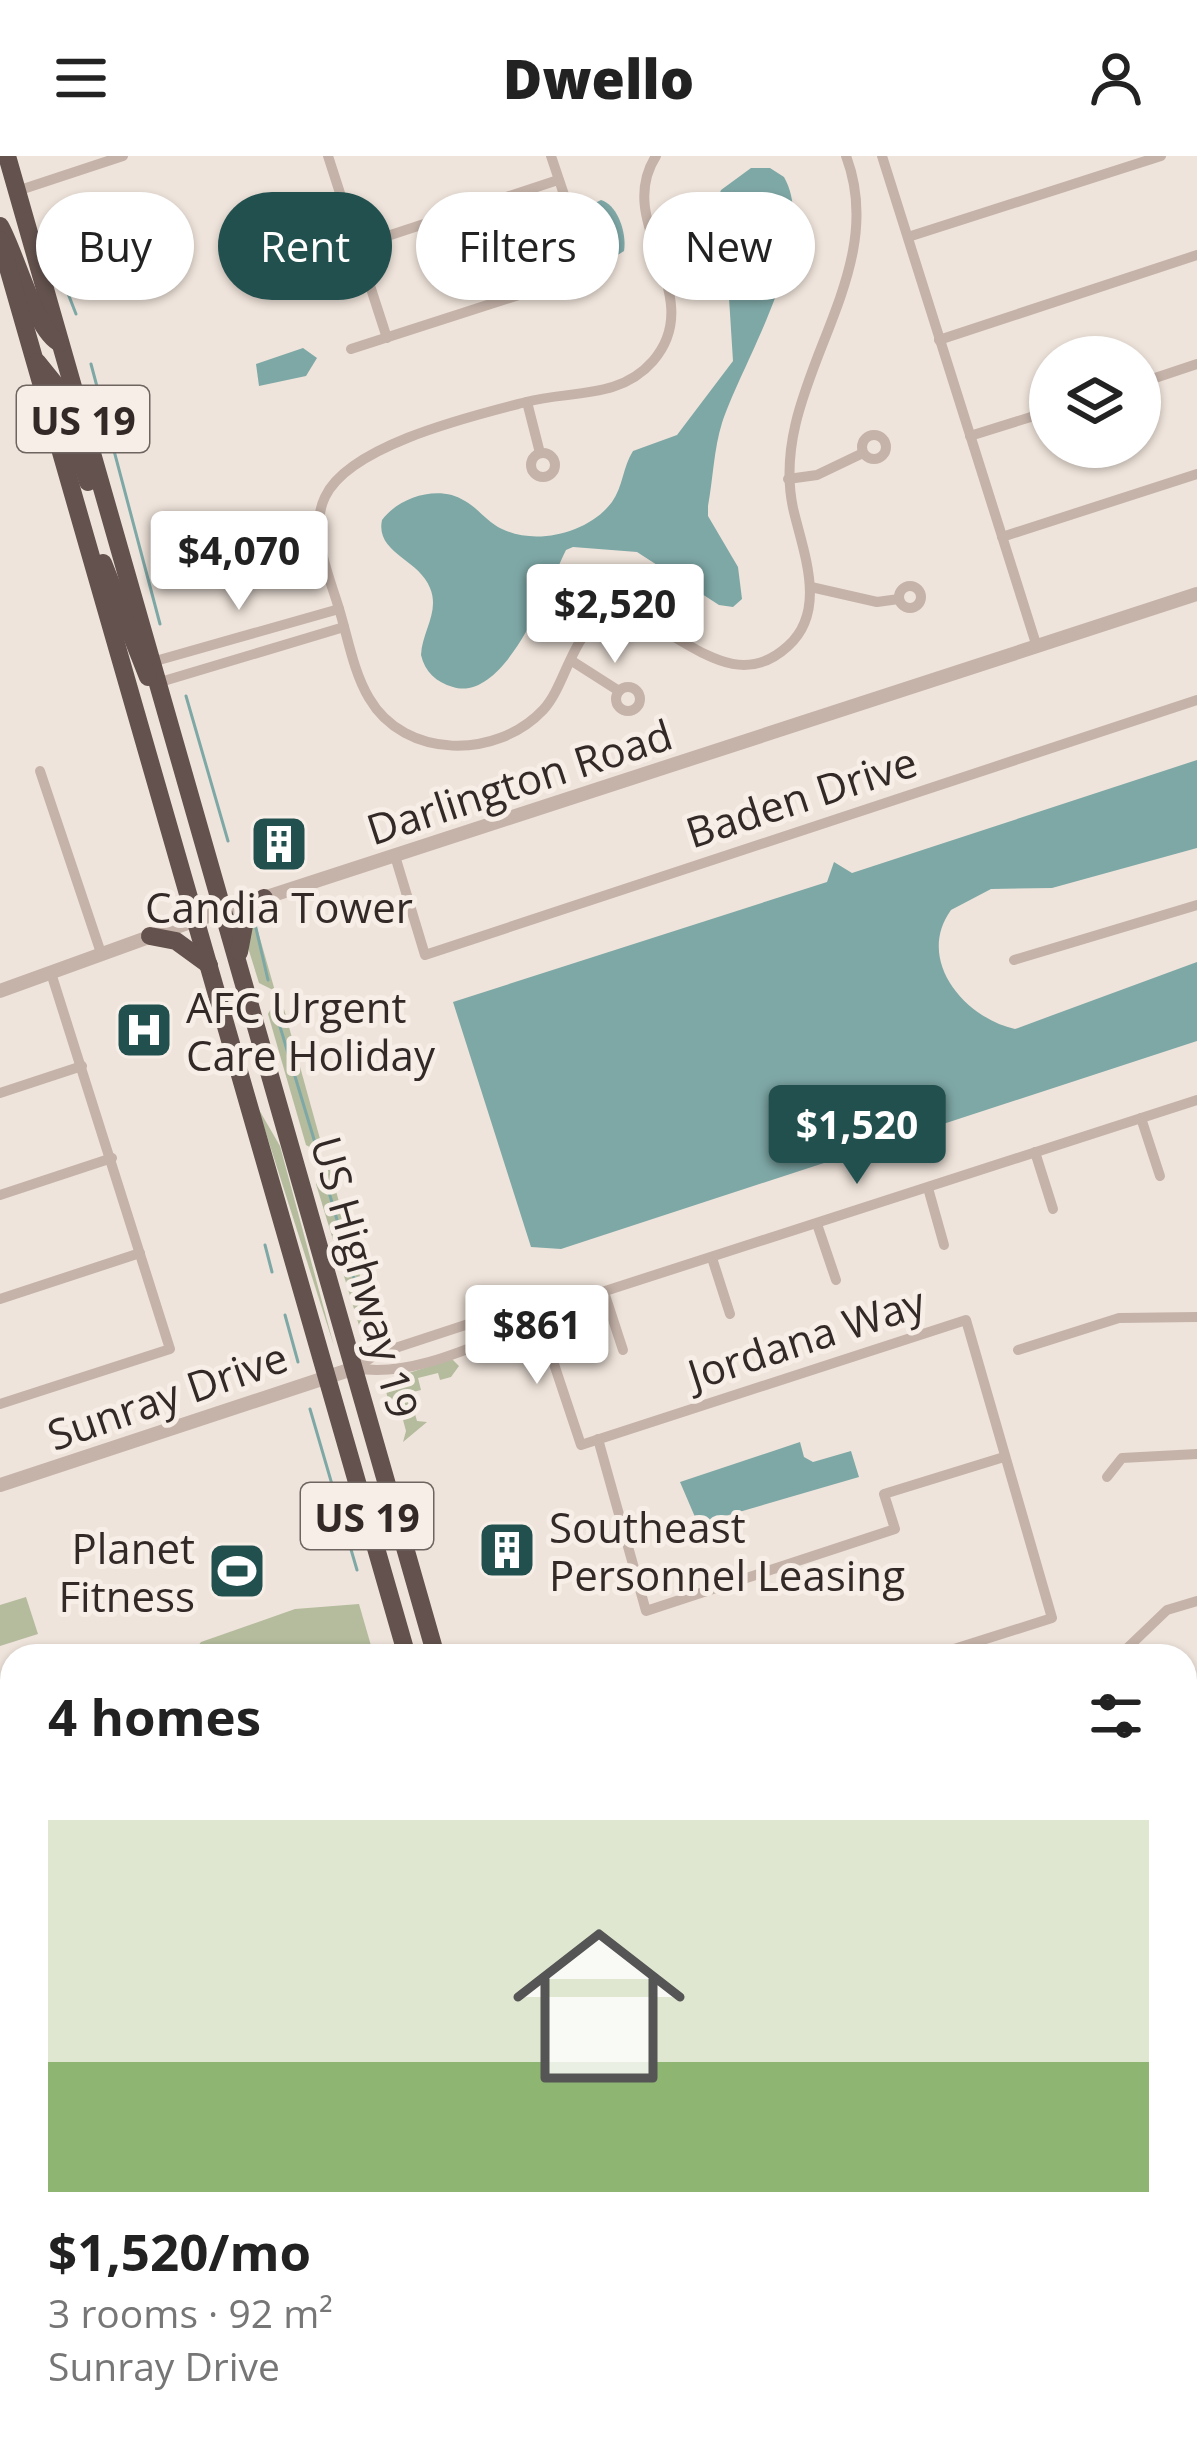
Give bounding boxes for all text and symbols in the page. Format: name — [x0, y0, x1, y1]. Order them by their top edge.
text: Dwello — [503, 41, 694, 115]
icon: menu — [48, 45, 114, 111]
icon: person — [1083, 45, 1149, 111]
chip: Buy — [36, 192, 194, 300]
chip: Rent — [218, 192, 392, 300]
chip: Filters — [416, 192, 619, 300]
chip: New — [643, 192, 815, 300]
map controls — [1029, 336, 1161, 468]
button: layers — [1029, 336, 1161, 468]
road number: US 19 — [17, 386, 149, 452]
pin: $4,070 — [141, 511, 337, 613]
text: $4,070 — [178, 523, 300, 576]
pin: $2,520 — [517, 564, 713, 666]
text: $2,520 — [554, 576, 676, 629]
street label: Darlington Road — [359, 705, 679, 857]
street label: Baden Drive — [678, 732, 924, 860]
building icon: Candia Tower — [248, 813, 310, 875]
place label: Candia Tower — [145, 878, 413, 935]
place label: AFC Urgent Care Holiday — [186, 978, 436, 1083]
hospital icon: AFC Urgent Care Holiday — [113, 999, 175, 1061]
pin: $1,520 — [759, 1085, 955, 1187]
text: $1,520 — [796, 1097, 918, 1150]
street label: US Highway 19 — [299, 1129, 433, 1425]
street label: Jordana Way — [676, 1272, 933, 1403]
pin: $861 — [466, 1285, 608, 1387]
text: $861 — [492, 1297, 582, 1350]
street label: Sunray Drive — [40, 1327, 294, 1463]
road number: US 19 — [301, 1483, 433, 1549]
place label: Southeast Personnel Leasing — [549, 1498, 905, 1603]
place label: Planet Fitness — [58, 1519, 195, 1624]
building icon: Southeast Personnel Leasing — [476, 1519, 538, 1581]
sports icon: Planet Fitness — [206, 1540, 268, 1602]
text: 4 homes — [48, 1681, 261, 1751]
icon: filters — [1083, 1683, 1149, 1749]
icon: home — [491, 1898, 707, 2114]
text: $1,520/mo — [48, 2216, 311, 2286]
text: 3 rooms · 92 m² — [48, 2286, 333, 2339]
text: Sunray Drive — [48, 2339, 280, 2392]

